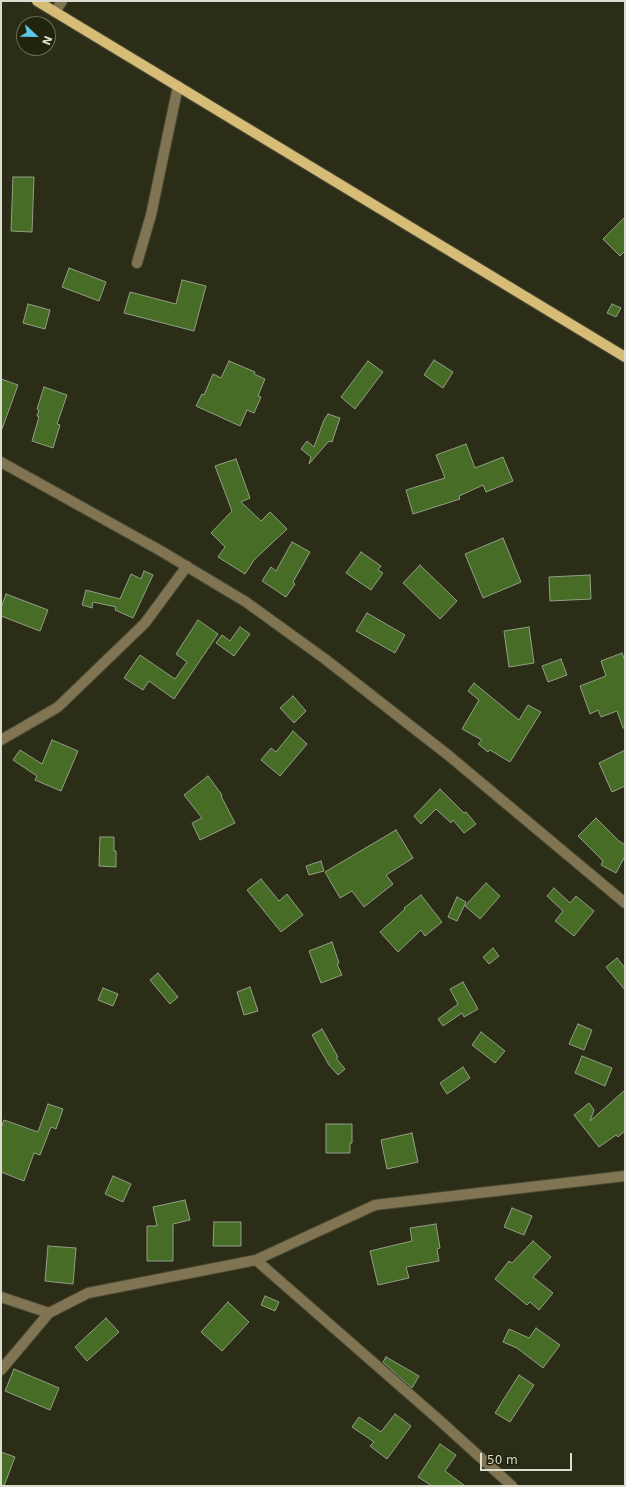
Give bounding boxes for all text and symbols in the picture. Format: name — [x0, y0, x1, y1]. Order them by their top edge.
north arrow — [16, 16, 56, 56]
text: N — [39, 34, 54, 47]
scale bar — [482, 1445, 574, 1471]
text: 50 m — [487, 1453, 518, 1467]

